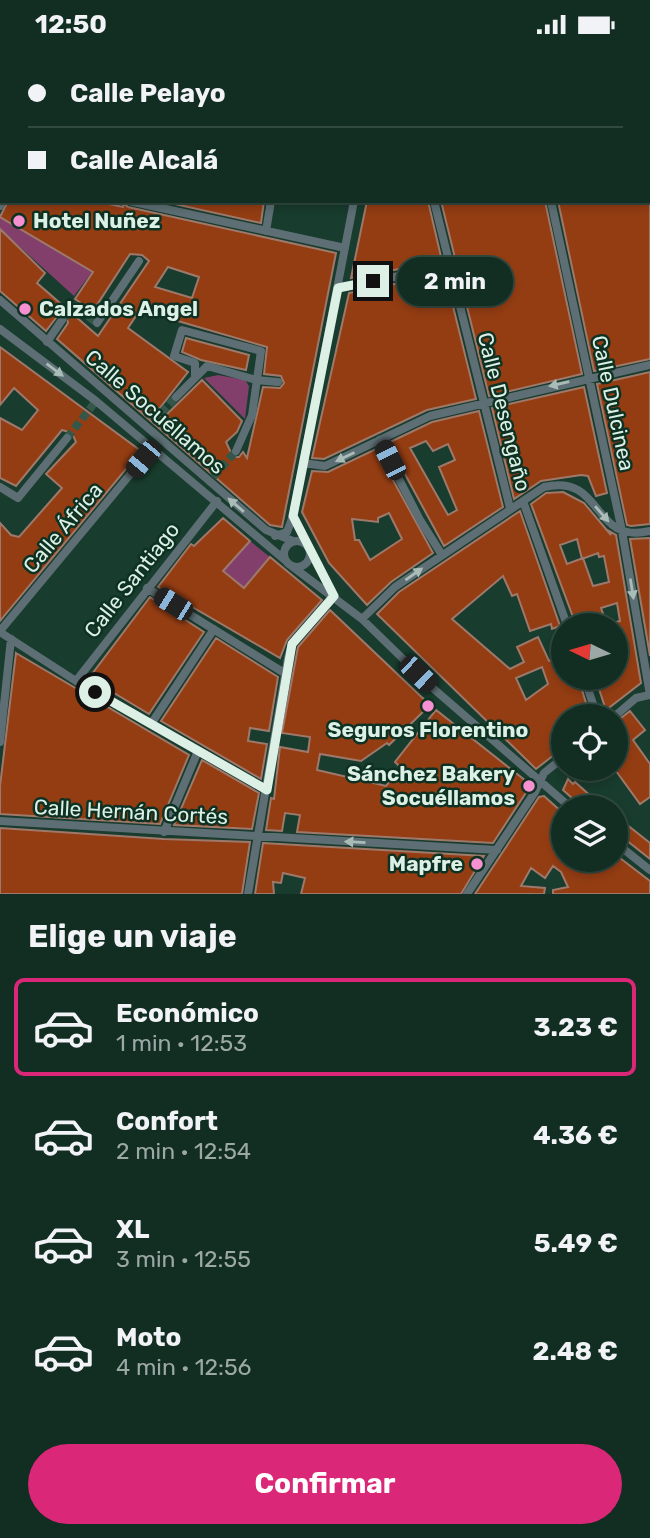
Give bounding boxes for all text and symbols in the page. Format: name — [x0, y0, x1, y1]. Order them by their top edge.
text: 12:50 — [35, 9, 107, 40]
text: Calle Pelayo — [70, 78, 226, 109]
text: Calle Alcalá — [70, 145, 218, 176]
place label: Hotel Nuñez — [33, 208, 160, 233]
marker: Hotel Nuñez — [11, 213, 27, 229]
callout: 2 min — [398, 257, 513, 305]
route end — [357, 265, 389, 297]
text: 2 min — [424, 267, 486, 295]
place label: Calzados Angel — [39, 296, 198, 321]
marker: Calzados Angel — [17, 301, 33, 317]
street label: Calle Desengaño — [473, 330, 536, 494]
street label: Calle Dulcinea — [587, 333, 640, 473]
street label: Calle Socuéllamos — [80, 344, 230, 479]
one-way arrow — [45, 362, 63, 377]
one-way arrow — [548, 379, 570, 390]
car — [122, 436, 165, 482]
car — [372, 437, 409, 483]
one-way arrow — [335, 451, 355, 463]
street label: Calle África — [18, 477, 108, 578]
one-way arrow — [228, 498, 245, 513]
one-way arrow — [594, 506, 609, 523]
street label: Calle Santiago — [79, 517, 184, 642]
one-way arrow — [405, 567, 423, 581]
one-way arrow — [627, 578, 638, 600]
car — [150, 584, 197, 624]
north arrow — [551, 613, 628, 689]
map controls — [551, 613, 628, 872]
car — [396, 652, 441, 696]
route start — [79, 676, 111, 708]
marker: Seguros Florentino — [420, 698, 436, 714]
button: locate — [551, 704, 628, 781]
place label: Seguros Florentino — [328, 717, 528, 742]
place label: Sánchez Bakery Socuéllamos — [347, 761, 515, 810]
marker: Sánchez Bakery Socuéllamos — [521, 778, 537, 794]
street label: Calle Hernán Cortés — [33, 794, 229, 829]
button: layers — [551, 795, 628, 872]
one-way arrow — [344, 836, 366, 847]
place label: Mapfre — [389, 851, 463, 876]
marker: Mapfre — [469, 856, 485, 872]
text: Elige un viaje — [28, 917, 237, 955]
icon: car — [32, 996, 95, 1059]
text: Económico — [116, 998, 259, 1029]
text: 3.23 € — [533, 1012, 618, 1043]
text: 1 min · 12:53 — [116, 1029, 247, 1057]
icon: car — [32, 1104, 95, 1167]
text: Confort — [116, 1106, 218, 1137]
text: 4.36 € — [533, 1120, 618, 1151]
text: 2 min · 12:54 — [116, 1137, 251, 1165]
icon: car — [32, 1212, 95, 1275]
text: XL — [116, 1214, 149, 1245]
text: 5.49 € — [534, 1228, 618, 1259]
text: 3 min · 12:55 — [116, 1245, 251, 1273]
icon: car — [32, 1320, 95, 1383]
text: Moto — [116, 1322, 181, 1353]
text: 2.48 € — [533, 1336, 618, 1367]
text: 4 min · 12:56 — [116, 1353, 252, 1381]
button: Confirmar — [28, 1444, 622, 1524]

